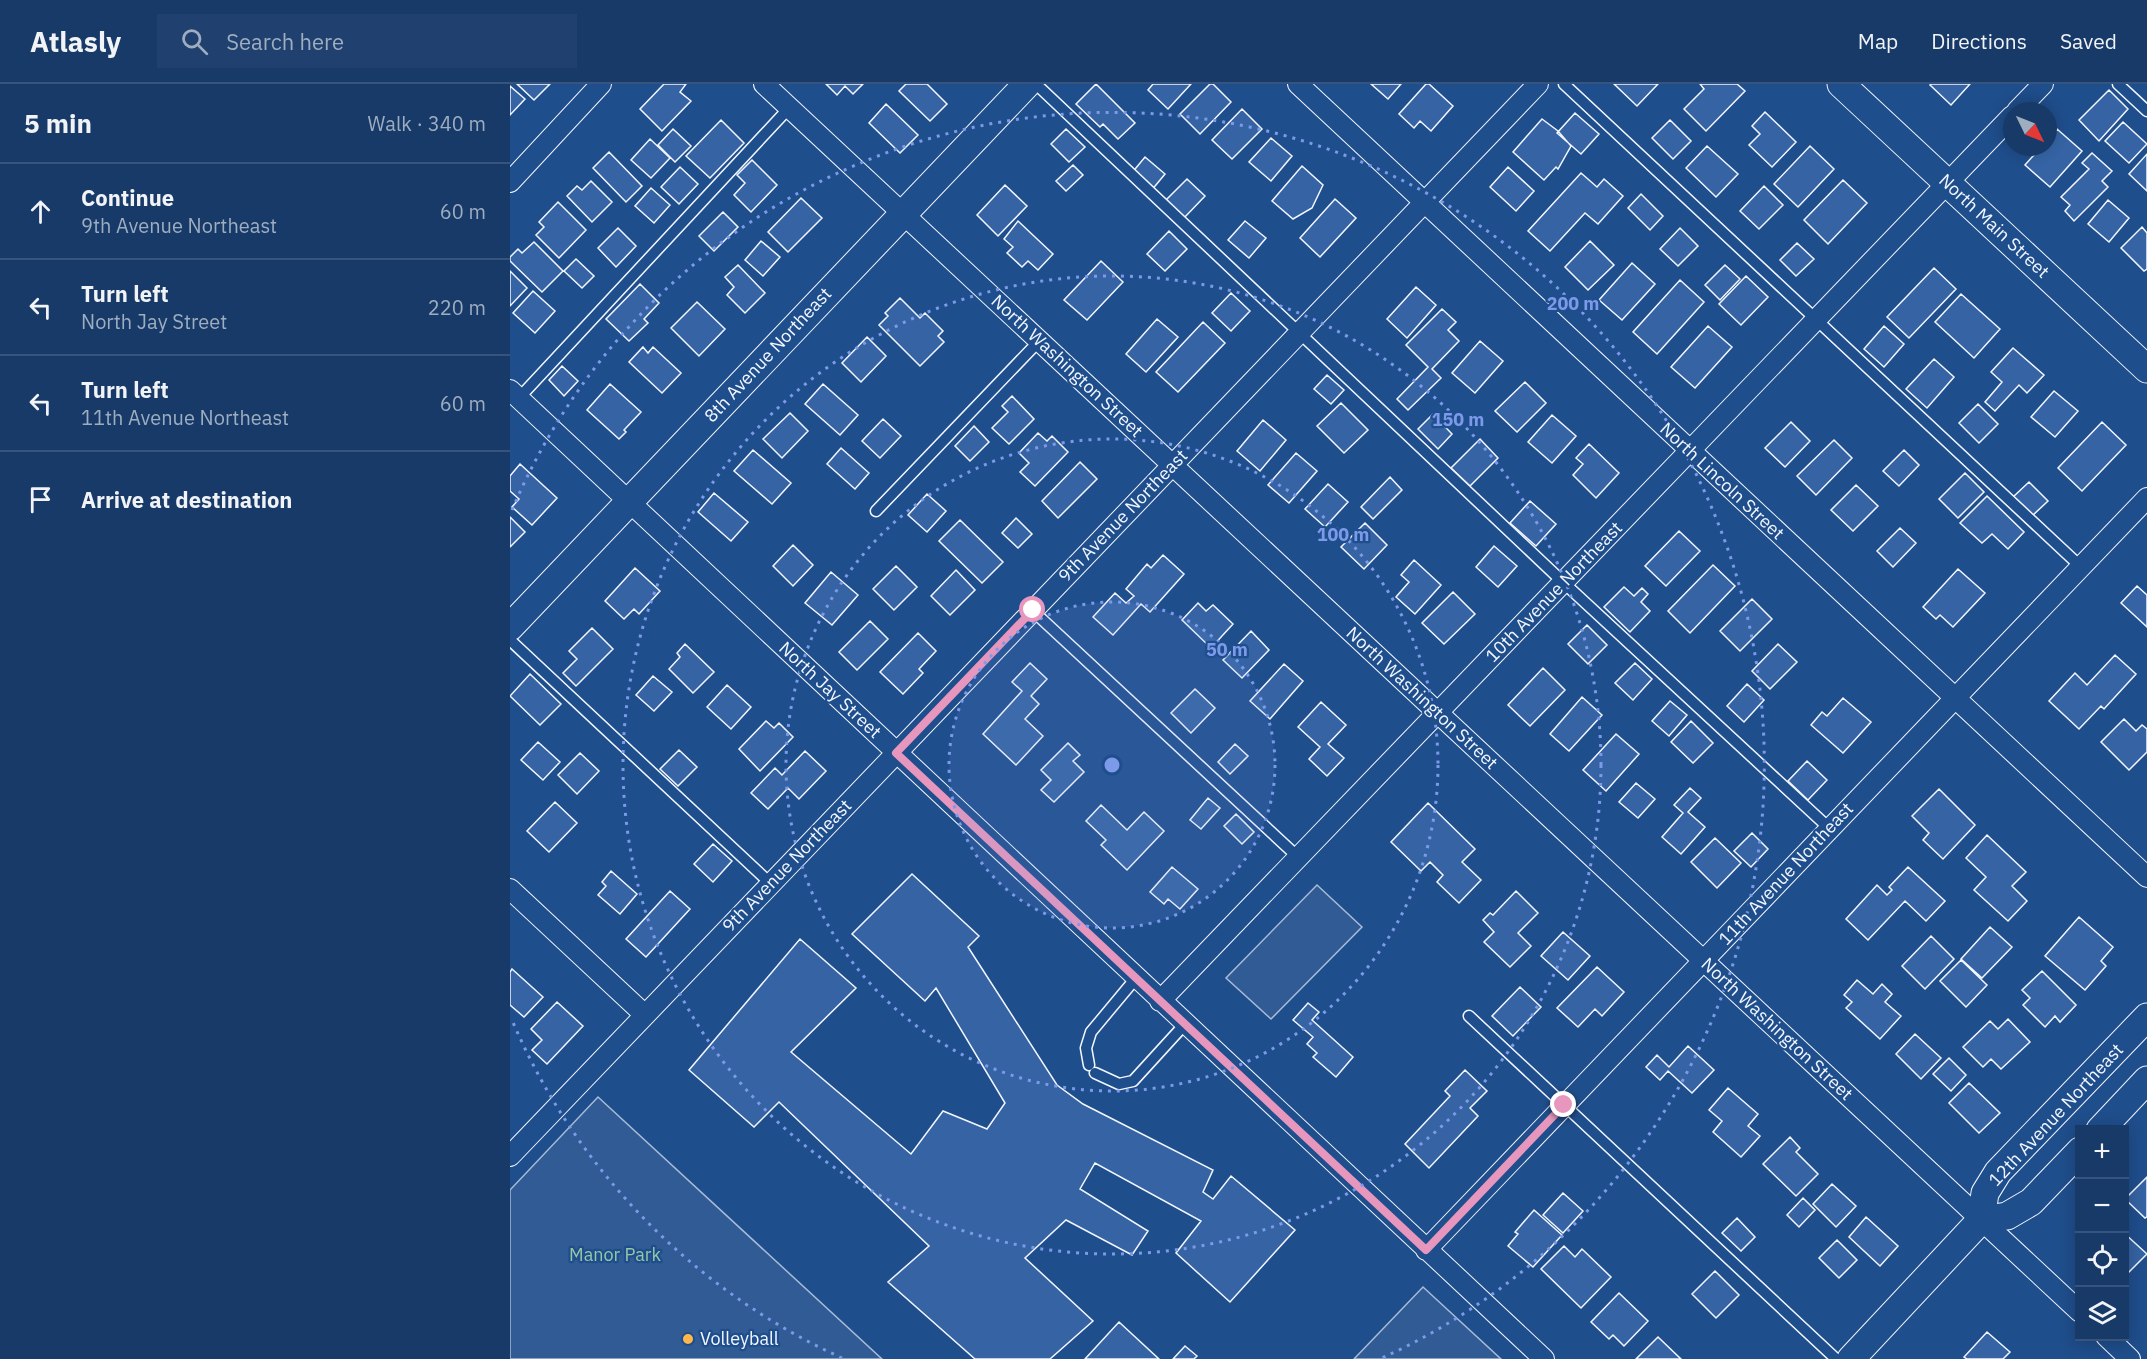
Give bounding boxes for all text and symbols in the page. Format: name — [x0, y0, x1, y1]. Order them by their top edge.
search box — [157, 14, 577, 68]
text: Atlasly — [30, 23, 121, 60]
icon: search — [178, 25, 211, 58]
text: Search here — [226, 27, 344, 56]
text: Map — [1858, 27, 1898, 55]
text: Directions — [1931, 27, 2027, 55]
text: Saved — [2060, 27, 2117, 55]
north arrow — [2003, 102, 2057, 156]
text: 5 min — [24, 106, 92, 140]
text: Walk · 340 m — [368, 110, 486, 137]
street label: North Main Street — [1934, 169, 2054, 283]
text: Continue — [81, 183, 174, 212]
icon: ahead — [24, 195, 57, 228]
text: 60 m — [440, 198, 486, 225]
text: 9th Avenue Northeast — [81, 212, 277, 239]
text: Turn left — [81, 279, 169, 308]
street label: 8th Avenue Northeast — [699, 282, 836, 427]
street label: North Washington Street — [987, 289, 1148, 442]
icon: left — [24, 291, 57, 324]
text: 200 m — [1547, 292, 1599, 315]
text: 220 m — [428, 294, 486, 321]
text: North Jay Street — [81, 308, 227, 335]
text: Turn left — [81, 375, 169, 404]
icon: left — [24, 387, 57, 420]
text: 60 m — [440, 390, 486, 417]
text: 11th Avenue Northeast — [81, 404, 289, 431]
text: 150 m — [1432, 408, 1484, 431]
street label: North Lincoln Street — [1655, 417, 1789, 544]
street label: 9th Avenue Northeast — [1053, 444, 1192, 587]
icon: arrive — [24, 483, 57, 516]
text: Arrive at destination — [81, 485, 292, 514]
street label: 10th Avenue Northeast — [1480, 516, 1627, 667]
text: 100 m — [1317, 523, 1369, 546]
route start — [1019, 596, 1045, 622]
street label: North Washington Street — [1342, 621, 1503, 774]
street label: North Jay Street — [774, 636, 886, 743]
text: 50 m — [1206, 638, 1248, 661]
centre of rings — [1102, 755, 1122, 775]
street label: 9th Avenue Northeast — [717, 794, 856, 937]
street label: 11th Avenue Northeast — [1713, 797, 1858, 950]
street label: North Washington Street — [1697, 952, 1858, 1105]
street label: 12th Avenue Northeast — [1983, 1038, 2128, 1191]
route end — [1550, 1091, 1576, 1117]
map controls — [2075, 1125, 2129, 1341]
button: + — [2075, 1125, 2129, 1179]
button: − — [2075, 1179, 2129, 1233]
button: locate — [2075, 1233, 2129, 1287]
park label: Manor Park — [569, 1243, 661, 1266]
button: layers — [2075, 1287, 2129, 1341]
place label: Volleyball — [700, 1327, 779, 1350]
marker: Volleyball — [681, 1332, 695, 1346]

